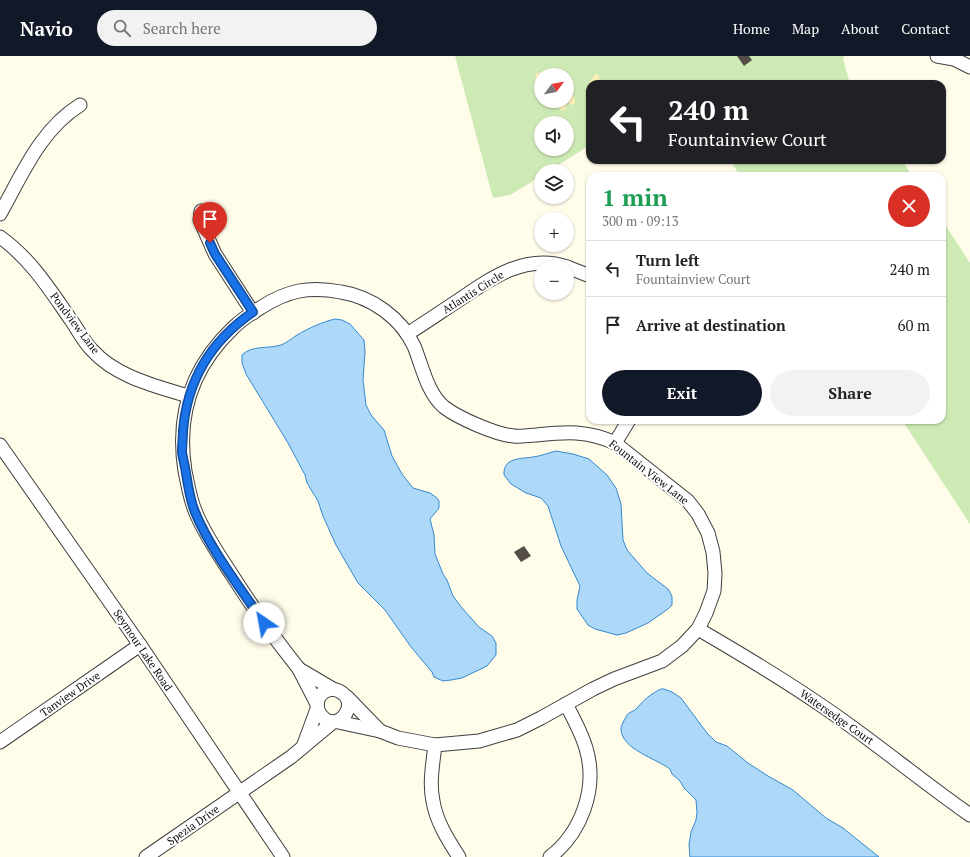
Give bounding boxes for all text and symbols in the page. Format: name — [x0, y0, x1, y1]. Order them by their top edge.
search box — [97, 10, 377, 46]
text: Navio — [20, 16, 73, 41]
icon: search — [111, 17, 133, 39]
text: Search here — [143, 18, 221, 38]
text: Home — [733, 19, 770, 38]
text: Map — [792, 19, 819, 38]
text: About — [841, 19, 879, 38]
text: Contact — [901, 19, 950, 38]
north arrow — [534, 68, 574, 108]
map controls — [534, 68, 574, 300]
text: 240 m — [668, 91, 749, 128]
icon: left — [602, 96, 654, 148]
button: sound — [534, 116, 574, 156]
text: Fountainview Court — [668, 127, 827, 151]
button: layers — [534, 164, 574, 204]
text: 1 min — [602, 181, 668, 213]
button: close — [888, 185, 930, 227]
pin — [193, 202, 227, 243]
icon: arrive — [199, 208, 221, 230]
button: + — [534, 212, 574, 252]
text: 300 m · 09:13 — [602, 212, 679, 230]
text: Turn left — [636, 250, 700, 270]
icon: left — [602, 258, 624, 280]
text: 240 m — [889, 259, 930, 279]
button: − — [534, 260, 574, 300]
street label: Atlantis Circle — [440, 267, 507, 316]
text: Fountainview Court — [636, 270, 751, 288]
street label: Pondview Lane — [47, 289, 103, 357]
icon: arrive — [602, 314, 624, 336]
text: Arrive at destination — [636, 315, 786, 335]
text: 60 m — [897, 315, 930, 335]
button: Exit — [602, 370, 762, 416]
button: Share — [770, 370, 930, 416]
street label: Fountain View Lane — [606, 436, 692, 508]
position arrow — [243, 602, 285, 644]
street label: Seymour Lake Road — [111, 607, 175, 693]
street label: Tanview Drive — [37, 668, 103, 720]
street label: Watersedge Court — [797, 686, 877, 748]
street label: Spezia Drive — [164, 802, 222, 848]

